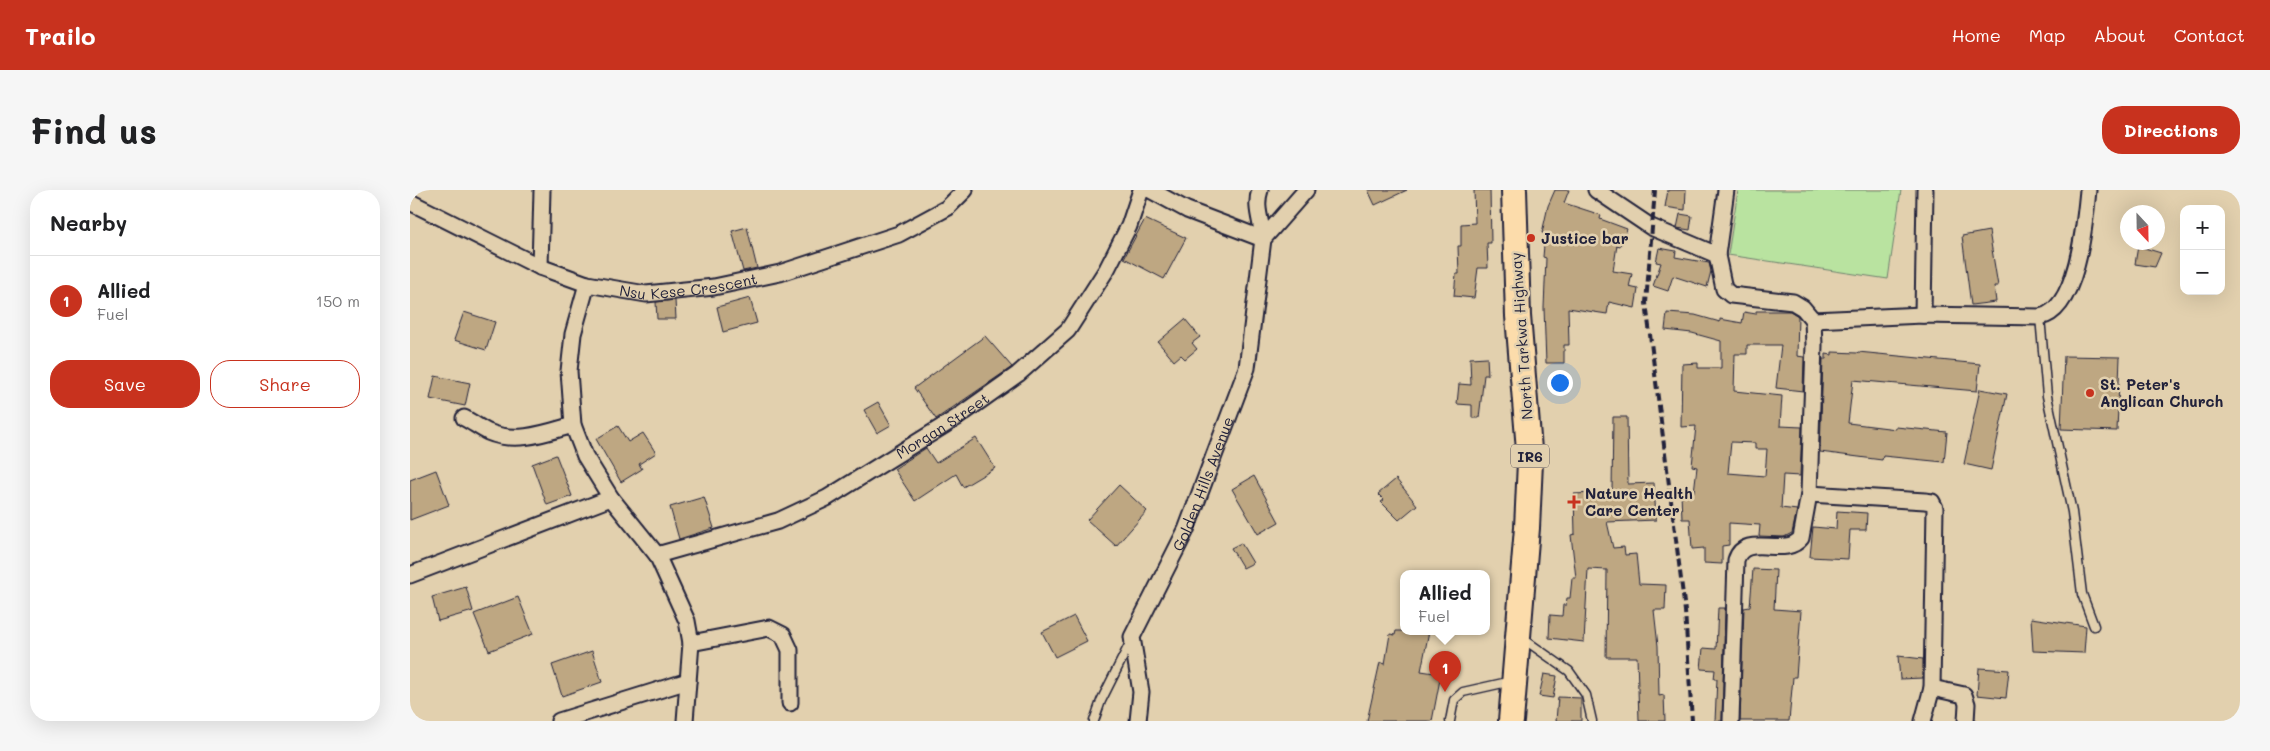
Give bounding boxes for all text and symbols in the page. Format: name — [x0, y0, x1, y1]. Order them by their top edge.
text: Trailo — [25, 20, 96, 51]
text: Home — [1952, 23, 2001, 47]
text: Map — [2029, 23, 2065, 47]
text: About — [2093, 23, 2146, 47]
text: Contact — [2174, 23, 2245, 47]
button: Directions — [2102, 106, 2240, 154]
text: Find us — [30, 107, 157, 153]
north arrow — [2120, 205, 2165, 250]
map controls — [2180, 205, 2225, 295]
button: + — [2180, 205, 2225, 250]
text: Nearby — [50, 209, 127, 236]
place label: Justice bar — [1541, 228, 1629, 248]
marker: Justice bar — [1525, 232, 1537, 244]
button: − — [2180, 250, 2225, 295]
street label: North Tarkwa Highway — [1505, 252, 1537, 420]
street label: Nsu Kese Crescent — [618, 268, 759, 304]
text: Allied — [97, 278, 150, 303]
text: 1 — [62, 290, 70, 311]
text: 150 m — [316, 290, 360, 311]
text: Fuel — [97, 303, 129, 324]
button: Save — [50, 360, 200, 408]
button: Share — [210, 360, 360, 408]
your location — [1547, 370, 1573, 396]
place label: St. Peter's Anglican Church — [2100, 374, 2224, 411]
marker: St. Peter's Anglican Church — [2084, 387, 2096, 399]
street label: Morgan Street — [892, 388, 993, 463]
street label: Golden Hills Avenue — [1167, 414, 1238, 554]
road number: IR6 — [1511, 445, 1549, 468]
place label: Nature Health Care Center — [1585, 483, 1693, 520]
marker: Nature Health Care Center — [1567, 495, 1581, 509]
popup — [1400, 570, 1490, 635]
text: Allied — [1418, 580, 1472, 605]
text: Fuel — [1418, 605, 1450, 626]
pin: 1 — [1429, 651, 1461, 692]

